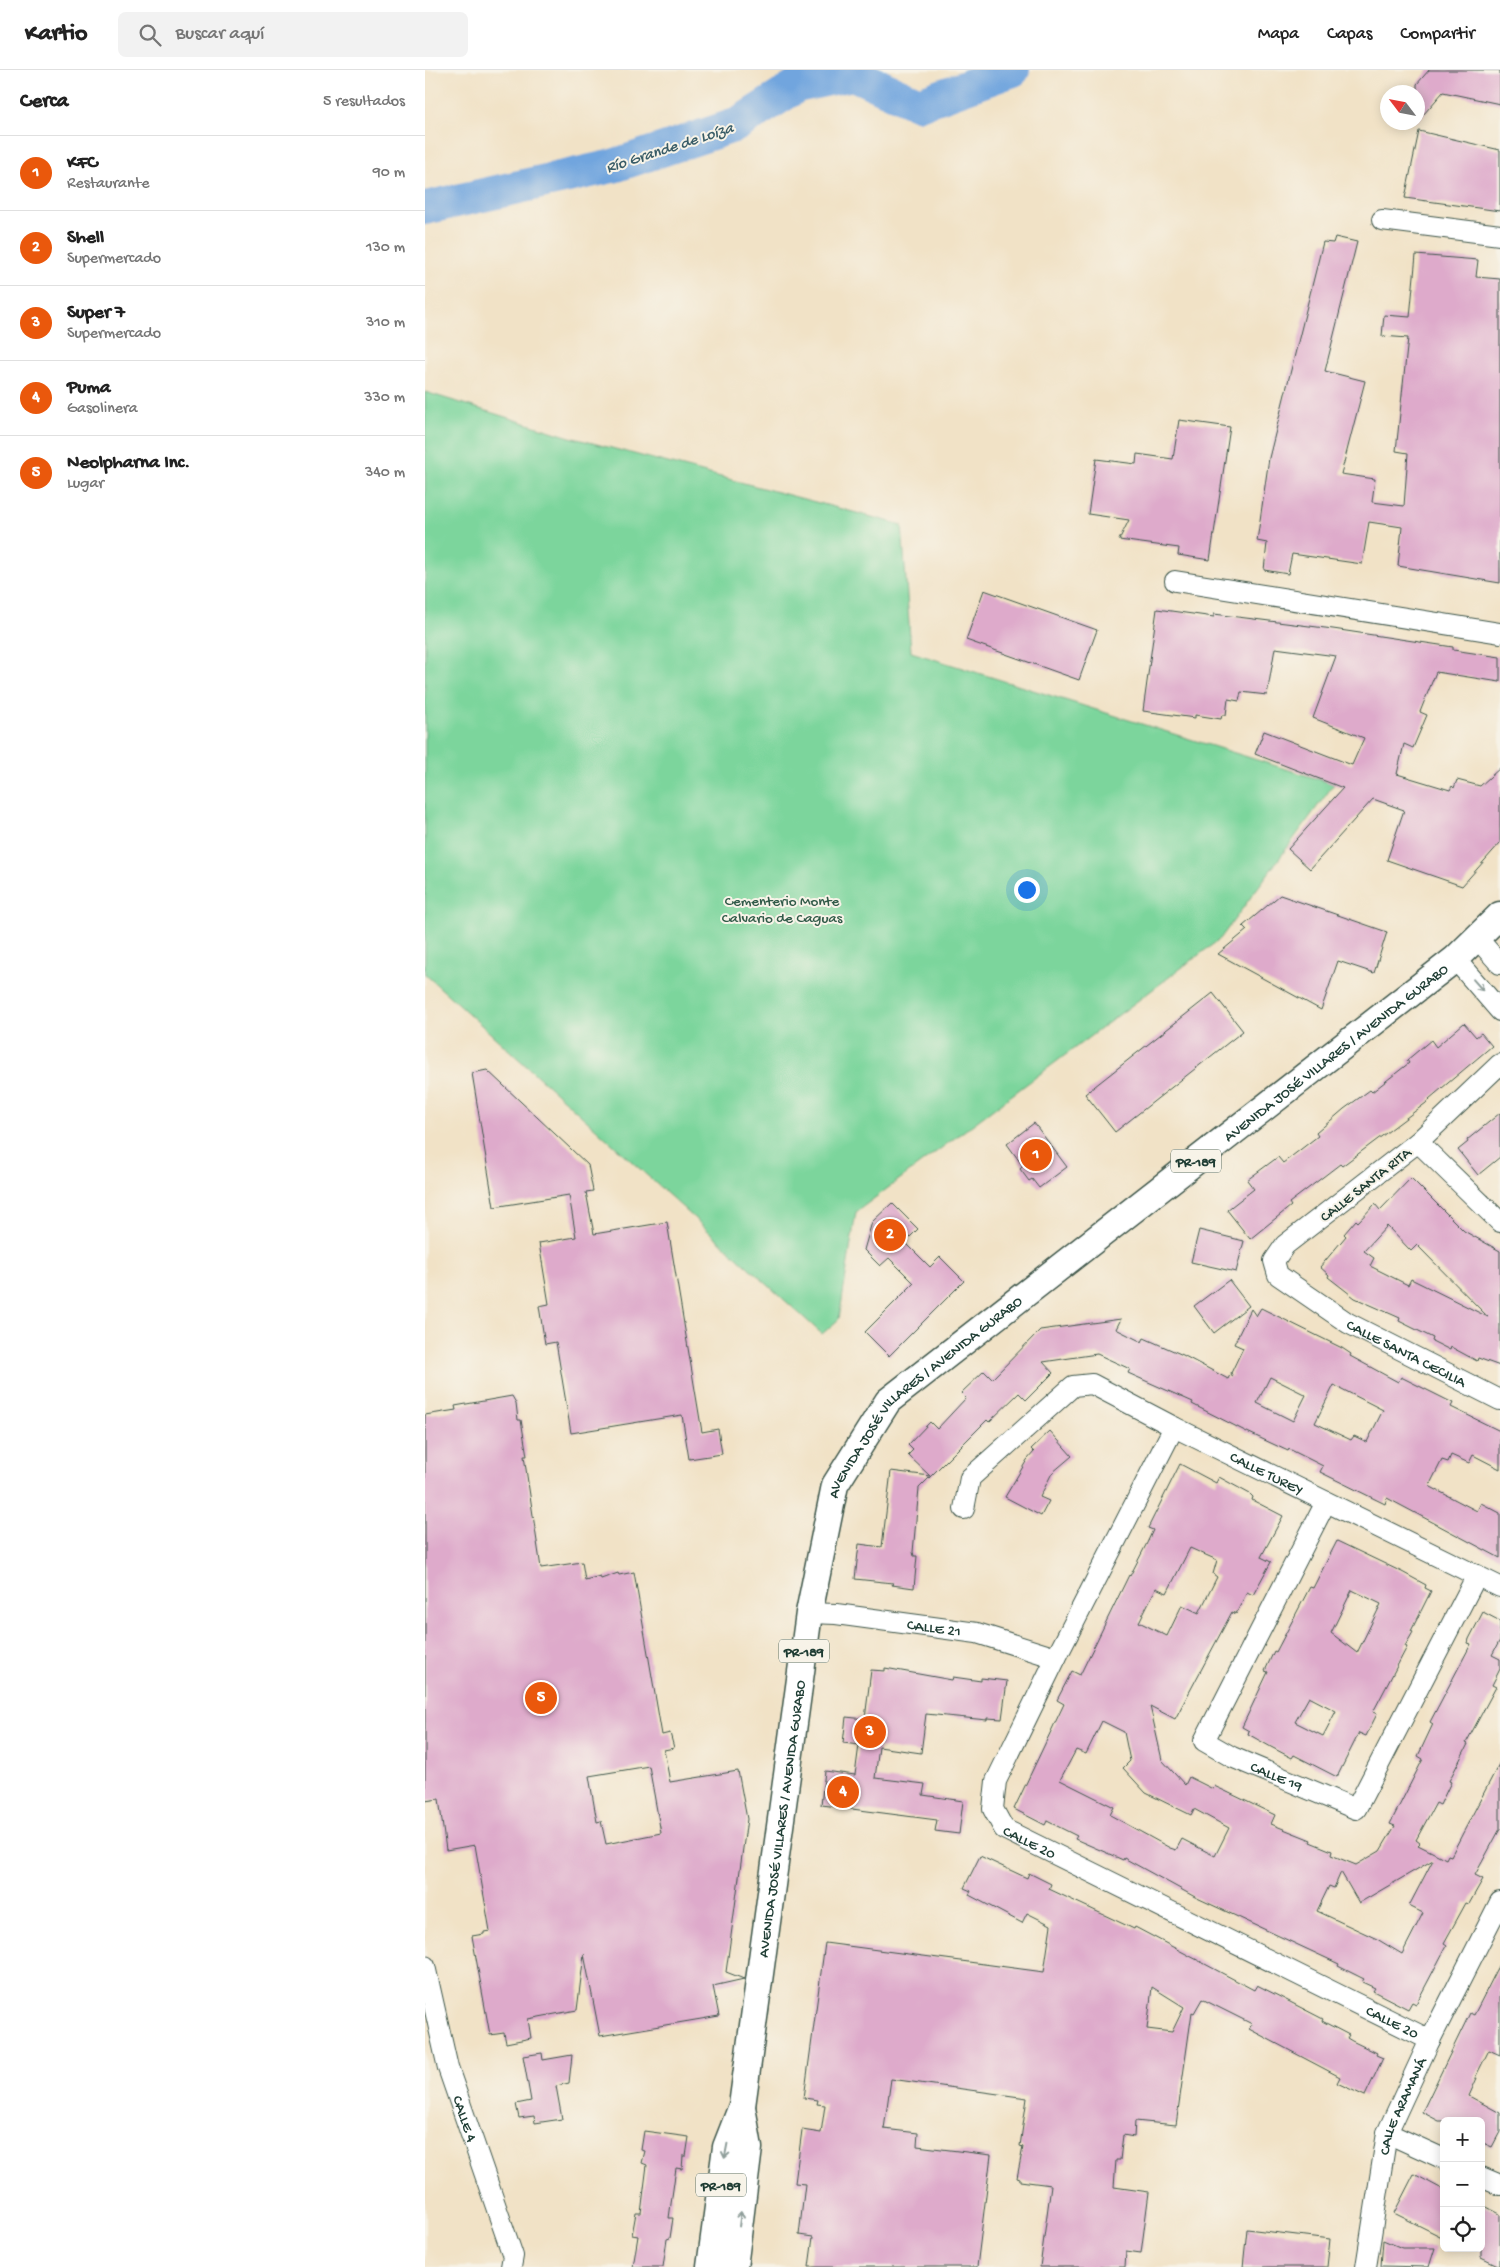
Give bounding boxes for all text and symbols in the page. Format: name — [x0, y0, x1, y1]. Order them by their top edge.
search box — [118, 12, 468, 57]
text: Kartio — [25, 20, 88, 49]
icon: search — [136, 21, 164, 49]
text: Buscar aquí — [176, 23, 264, 46]
text: Mapa — [1258, 24, 1299, 45]
text: Capas — [1327, 24, 1372, 45]
text: Compartir — [1400, 24, 1475, 45]
north arrow — [1380, 85, 1425, 130]
text: Cerca — [20, 90, 68, 115]
text: 5 resultados — [323, 93, 405, 112]
water label: Río Grande de Loíza — [604, 119, 737, 179]
text: KFC — [67, 152, 98, 175]
text: 1 — [33, 164, 39, 183]
text: 90 m — [373, 164, 405, 183]
text: Restaurante — [67, 175, 149, 194]
text: Shell — [67, 227, 104, 250]
text: 2 — [32, 239, 40, 258]
text: 130 m — [366, 239, 405, 258]
text: Supermercado — [67, 250, 161, 269]
text: Super 7 — [67, 302, 125, 325]
text: 3 — [32, 314, 40, 333]
text: 310 m — [366, 314, 405, 333]
text: Supermercado — [67, 325, 161, 344]
text: Puma — [67, 377, 110, 400]
text: 4 — [32, 389, 40, 408]
text: 330 m — [364, 389, 405, 408]
text: Gasolinera — [67, 400, 138, 419]
text: Neolpharna Inc. — [67, 452, 190, 475]
text: 5 — [32, 464, 40, 483]
text: 340 m — [365, 464, 405, 483]
text: Lugar — [67, 475, 104, 494]
your location — [1014, 877, 1040, 903]
park label: Cementerio Monte Calvario de Caguas — [722, 893, 843, 928]
street label: AVENIDA JOSÉ VILLARES / AVENIDA GURABO — [1221, 961, 1453, 1147]
one-way arrow — [1472, 978, 1483, 991]
pin: 1 — [1020, 1136, 1052, 1174]
street label: CALLE SANTA RITA — [1317, 1144, 1416, 1227]
road number: PR-189 — [1171, 1150, 1221, 1172]
pin: 2 — [874, 1216, 906, 1254]
street label: AVENIDA JOSÉ VILLARES / AVENIDA GURABO — [826, 1293, 1027, 1500]
street label: CALLE SANTA CECILIA — [1343, 1317, 1470, 1393]
street label: CALLE TUREY — [1226, 1449, 1306, 1500]
street label: CALLE 21 — [906, 1617, 962, 1642]
road number: PR-189 — [779, 1640, 829, 1662]
pin: 5 — [525, 1679, 557, 1717]
street label: AVENIDA JOSÉ VILLARES / AVENIDA GURABO — [755, 1679, 811, 1959]
pin: 3 — [854, 1713, 886, 1751]
street label: CALLE 19 — [1247, 1759, 1305, 1797]
pin: 4 — [827, 1773, 859, 1811]
street label: CALLE 20 — [999, 1823, 1059, 1864]
street label: CALLE 20 — [1362, 2003, 1422, 2044]
street label: CALLE ARAMANÁ — [1377, 2054, 1432, 2156]
street label: CALLE 4 — [447, 2094, 480, 2145]
map controls — [1440, 2117, 1485, 2252]
button: + — [1440, 2117, 1485, 2162]
one-way arrow — [721, 2143, 730, 2159]
button: − — [1440, 2162, 1485, 2207]
road number: PR-189 — [696, 2174, 746, 2196]
button: locate — [1440, 2207, 1485, 2252]
one-way arrow — [735, 2211, 745, 2227]

